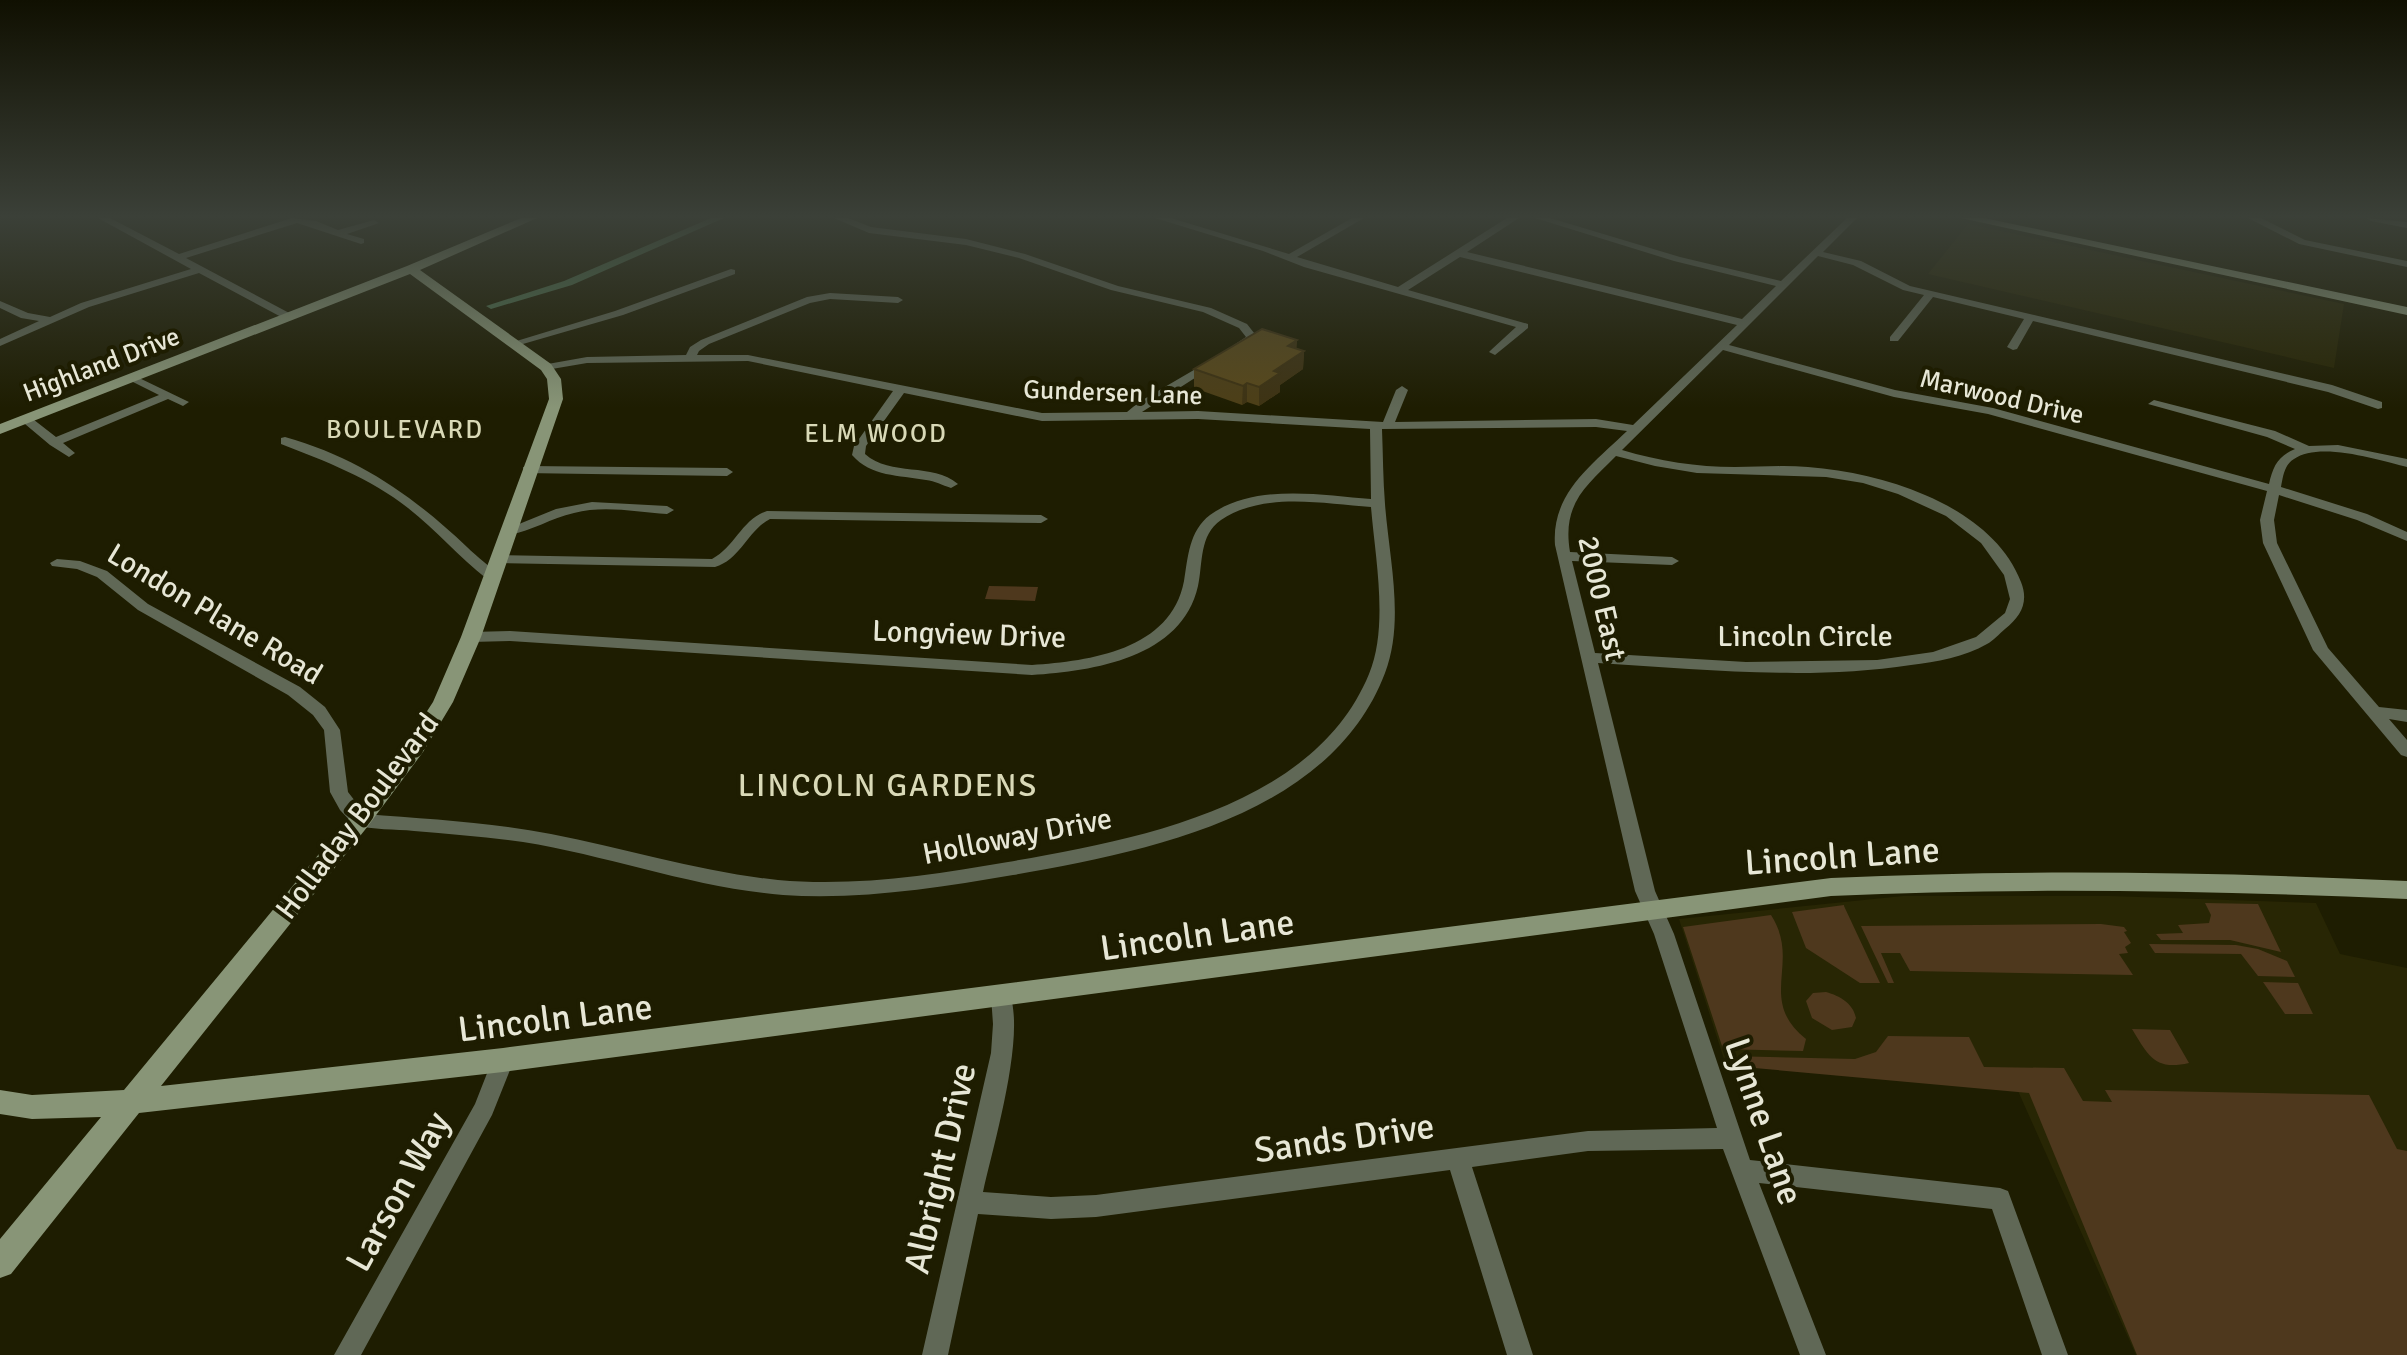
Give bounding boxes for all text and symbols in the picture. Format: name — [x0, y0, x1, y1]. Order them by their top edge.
street label: Highland Drive — [19, 320, 184, 409]
street label: Marwood Drive — [1917, 363, 2087, 431]
street label: Gundersen Lane — [1023, 374, 1203, 412]
district label: BOULEVARD — [326, 414, 484, 446]
district label: ELM WOOD — [804, 418, 948, 450]
street label: 2000 East — [1569, 532, 1634, 664]
street label: London Plane Road — [100, 536, 329, 693]
street label: Longview Drive — [871, 613, 1067, 656]
street label: Lincoln Circle — [1717, 618, 1893, 655]
street label: Holladay Boulevard — [268, 706, 447, 927]
district label: LINCOLN GARDENS — [738, 766, 1038, 805]
street label: Holloway Drive — [919, 800, 1115, 873]
street label: Lincoln Lane — [1743, 827, 1941, 886]
street label: Lincoln Lane — [1097, 900, 1297, 971]
street label: Lincoln Lane — [455, 984, 655, 1053]
street label: Lynne Lane — [1714, 1032, 1813, 1211]
street label: Albright Drive — [894, 1059, 987, 1278]
street label: Larson Way — [336, 1104, 461, 1280]
street label: Sands Drive — [1251, 1104, 1437, 1173]

